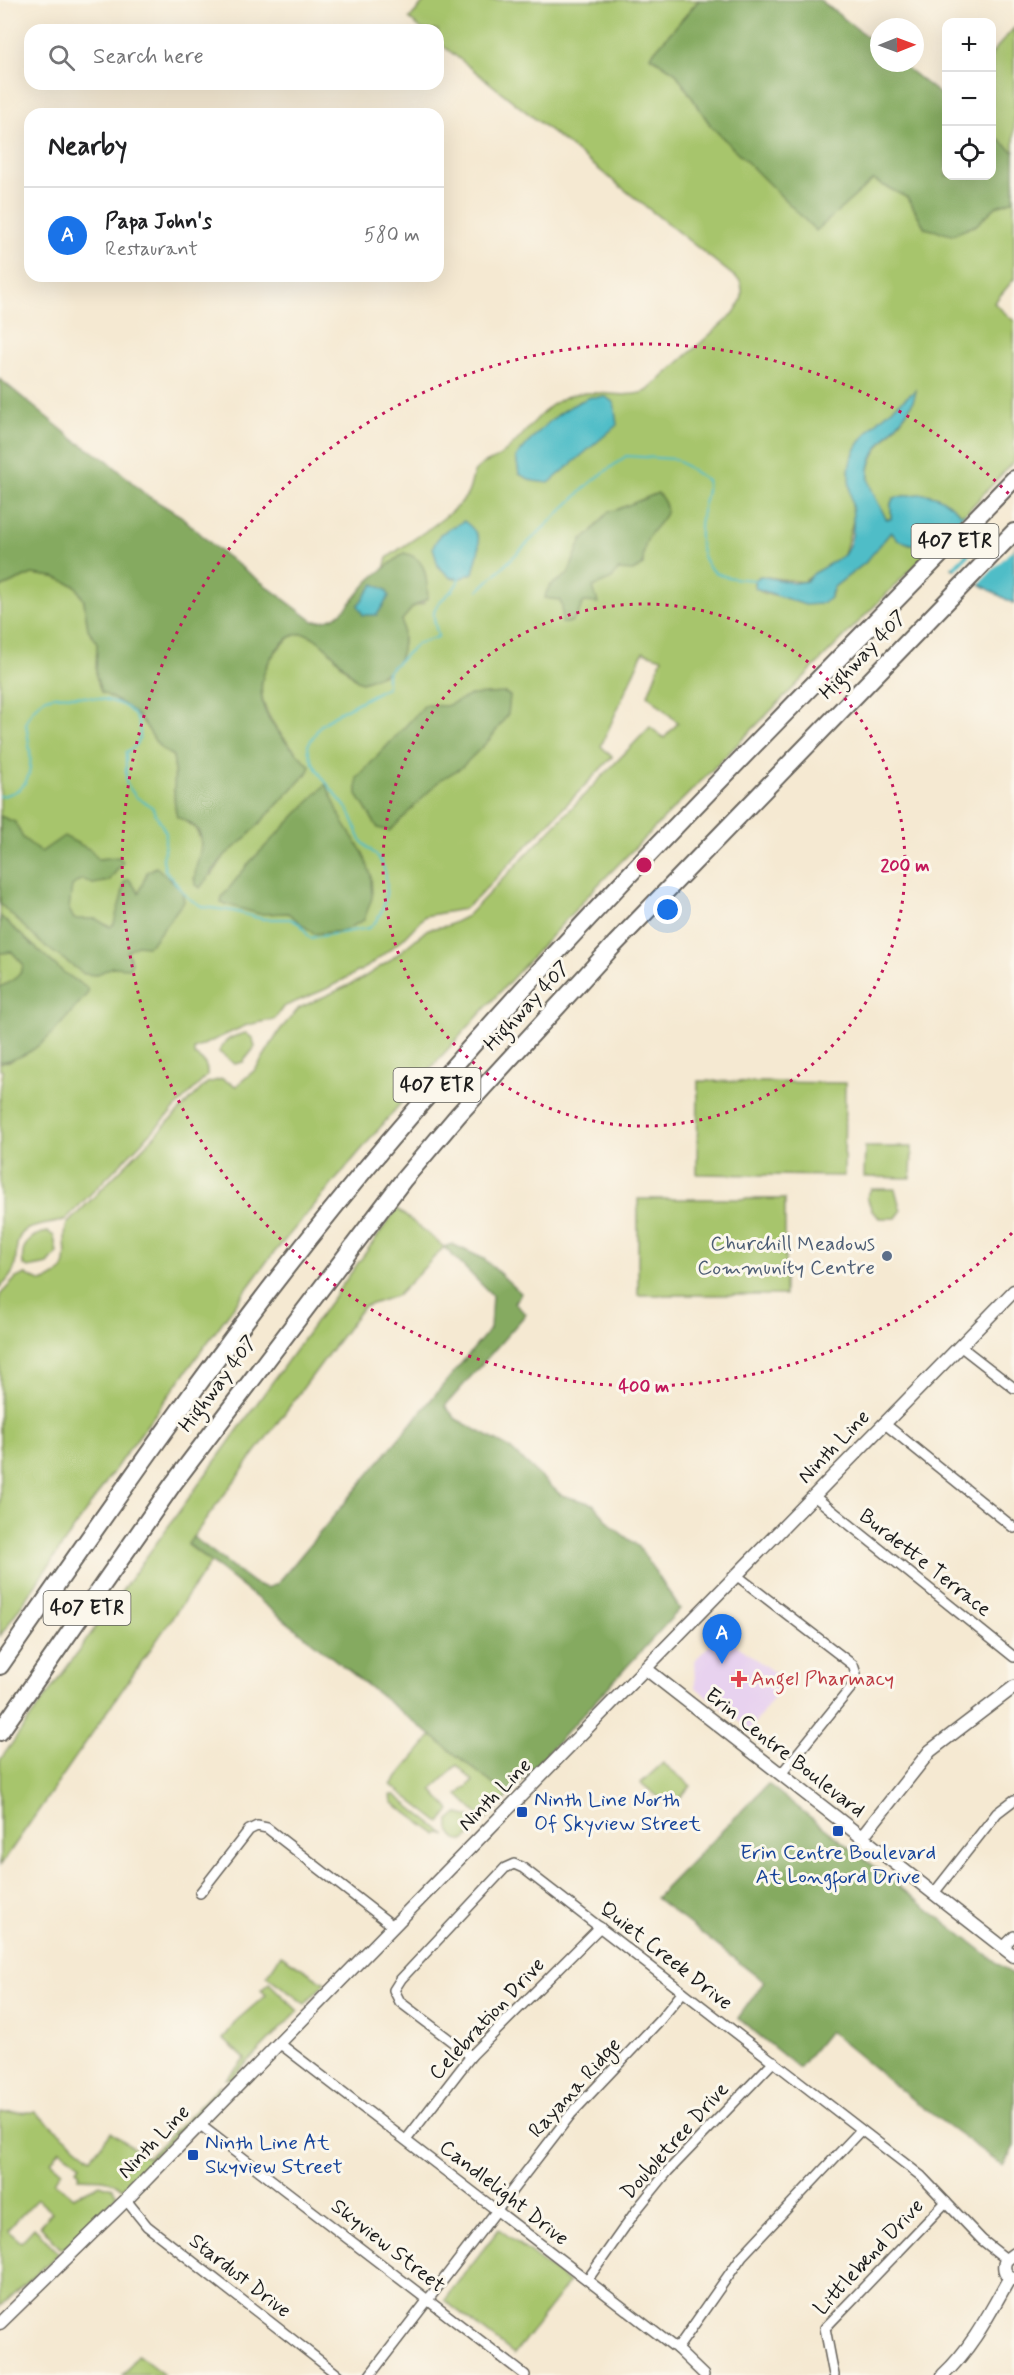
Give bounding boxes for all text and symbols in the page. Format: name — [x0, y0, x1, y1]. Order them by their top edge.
north arrow — [870, 18, 924, 72]
map controls — [942, 18, 996, 180]
button: + — [942, 18, 996, 72]
search box — [24, 24, 444, 90]
icon: search — [45, 41, 78, 74]
text: Search here — [93, 43, 204, 71]
button: − — [942, 72, 996, 126]
button: locate — [942, 126, 996, 180]
text: Nearby — [48, 130, 127, 164]
text: Papa John's — [105, 208, 212, 236]
text: A — [61, 222, 74, 249]
text: 580 m — [364, 222, 420, 249]
text: Restaurant — [105, 236, 198, 263]
road number: 407 ETR — [912, 524, 998, 558]
street label: Highway 407 — [813, 604, 914, 707]
text: 200 m — [880, 854, 930, 878]
centre of rings — [634, 855, 654, 875]
your location — [653, 895, 682, 924]
street label: Highway 407 — [478, 954, 578, 1059]
road number: 407 ETR — [394, 1068, 480, 1102]
place label: Churchill Meadows Community Centre — [697, 1230, 875, 1282]
marker: Churchill Meadows Community Centre — [880, 1249, 894, 1263]
street label: Highway 407 — [172, 1330, 265, 1440]
text: 400 m — [619, 1375, 669, 1399]
street label: Ninth Line — [792, 1404, 876, 1490]
street label: Burdette Terrace — [853, 1503, 997, 1623]
road number: 407 ETR — [44, 1591, 130, 1625]
pin: A — [702, 1614, 742, 1664]
place label: Angel Pharmacy — [751, 1665, 894, 1695]
marker: Angel Pharmacy — [732, 1672, 746, 1686]
street label: Erin Centre Boulevard — [699, 1682, 871, 1824]
street label: Ninth Line — [452, 1752, 538, 1838]
place label: Ninth Line North Of Skyview Street — [534, 1786, 701, 1838]
marker: Ninth Line North Of Skyview Street — [515, 1805, 529, 1819]
marker: Erin Centre Boulevard At Longford Drive — [831, 1824, 845, 1838]
place label: Erin Centre Boulevard At Longford Drive — [740, 1839, 936, 1893]
street label: Quiet Creek Drive — [594, 1895, 738, 2017]
street label: Celebration Drive — [423, 1952, 551, 2086]
street label: Rayana Ridge — [522, 2032, 628, 2145]
street label: Doubletree Drive — [615, 2076, 735, 2206]
street label: Ninth Line — [112, 2099, 196, 2185]
place label: Ninth Line At Skyview Street — [205, 2129, 343, 2181]
street label: Candlelight Drive — [433, 2134, 575, 2252]
marker: Ninth Line At Skyview Street — [186, 2148, 200, 2162]
street label: Skyview Street — [325, 2193, 451, 2299]
street label: Littlebend Drive — [808, 2193, 930, 2321]
street label: Stardust Drive — [183, 2227, 297, 2325]

